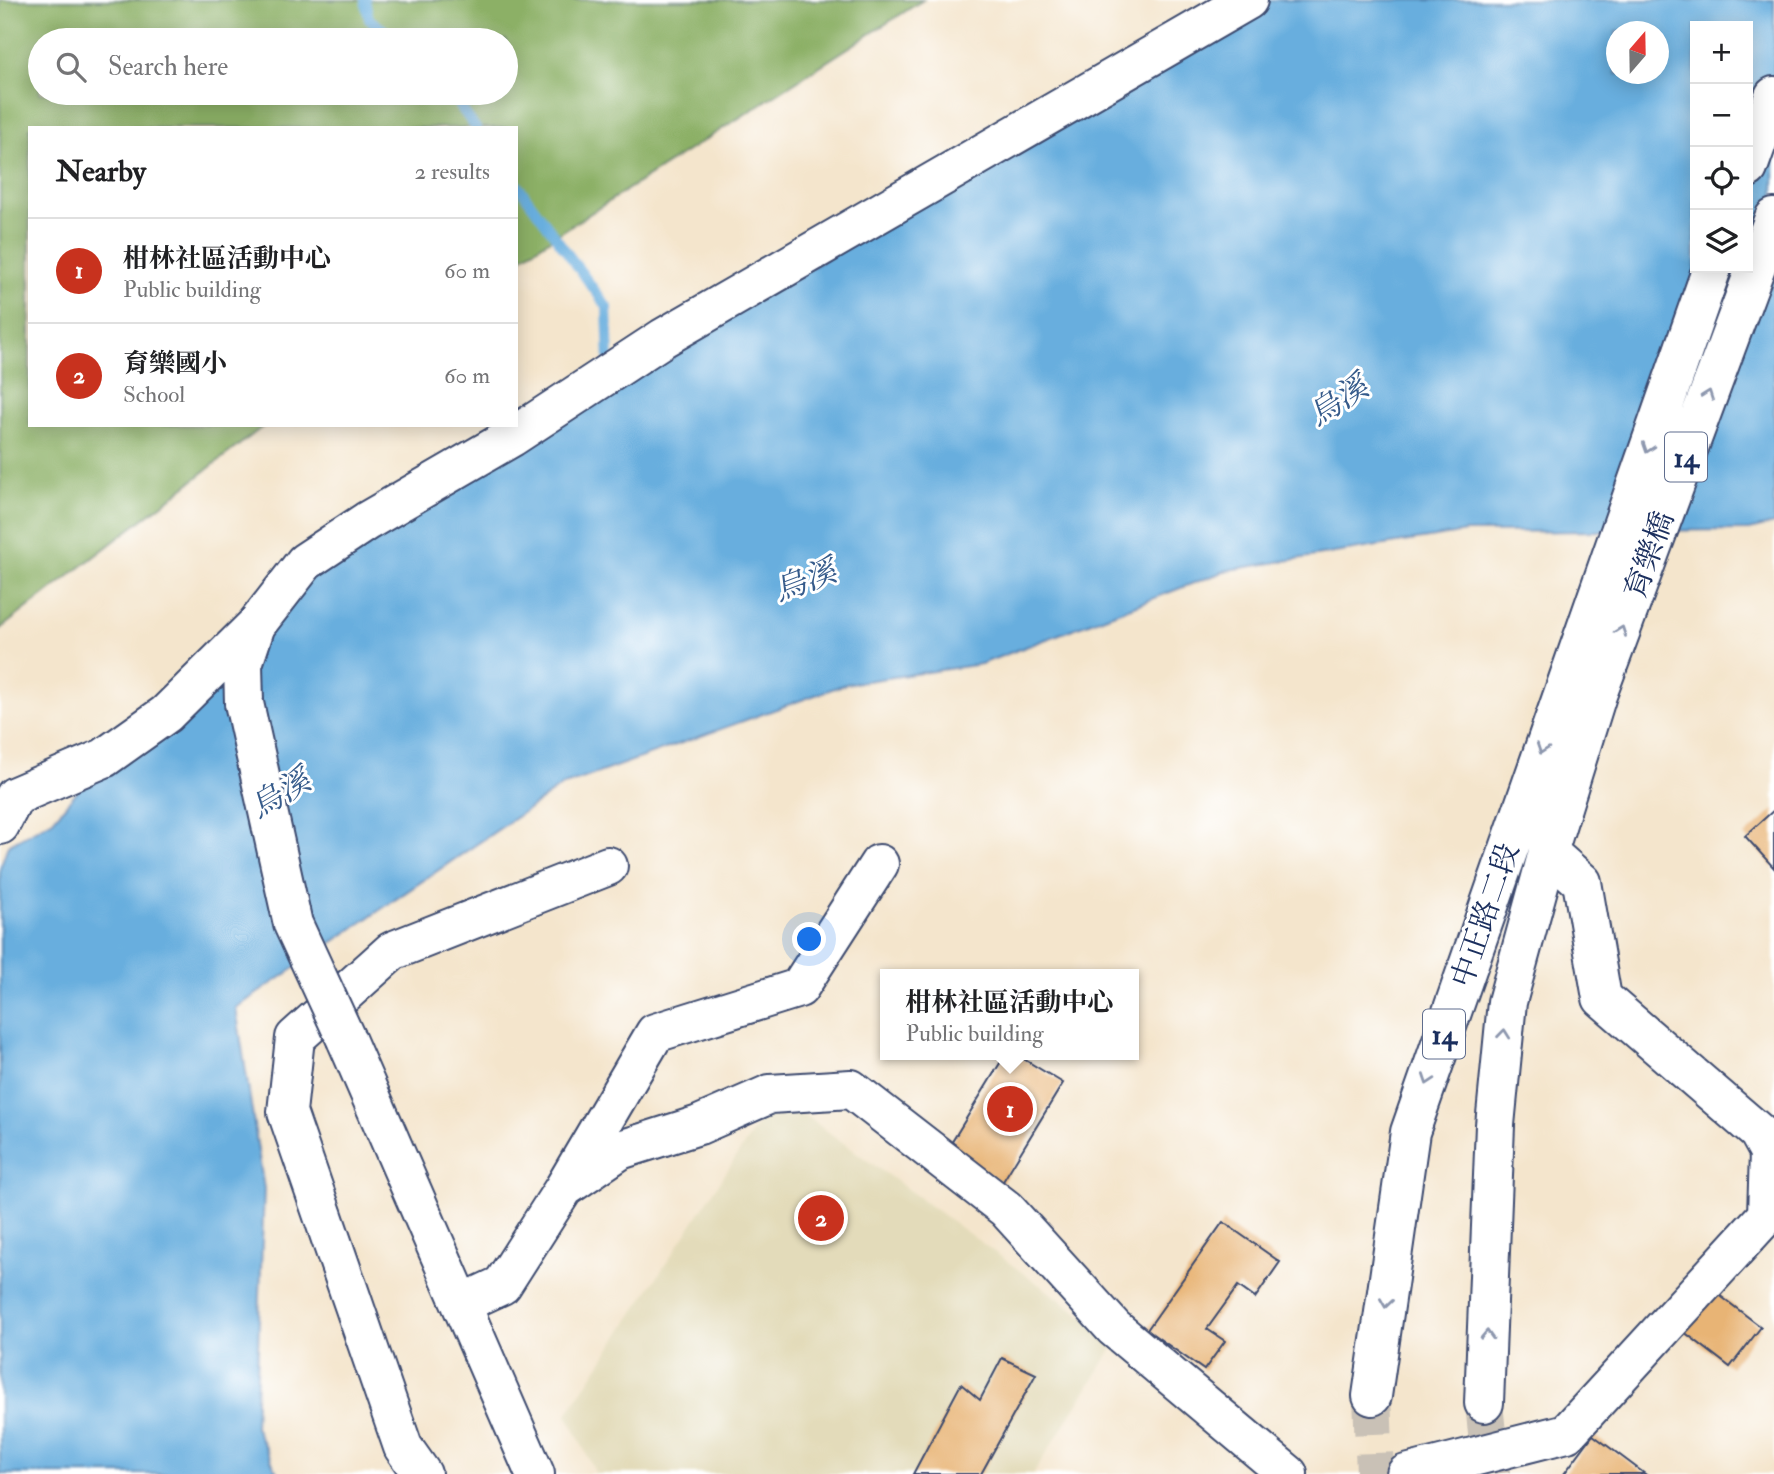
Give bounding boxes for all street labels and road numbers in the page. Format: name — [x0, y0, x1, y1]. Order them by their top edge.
road number: 14 — [1665, 433, 1707, 482]
street label: 育樂橋 — [1617, 507, 1682, 604]
street label: 中正路二段 — [1444, 838, 1527, 992]
road number: 14 — [1423, 1010, 1465, 1058]

